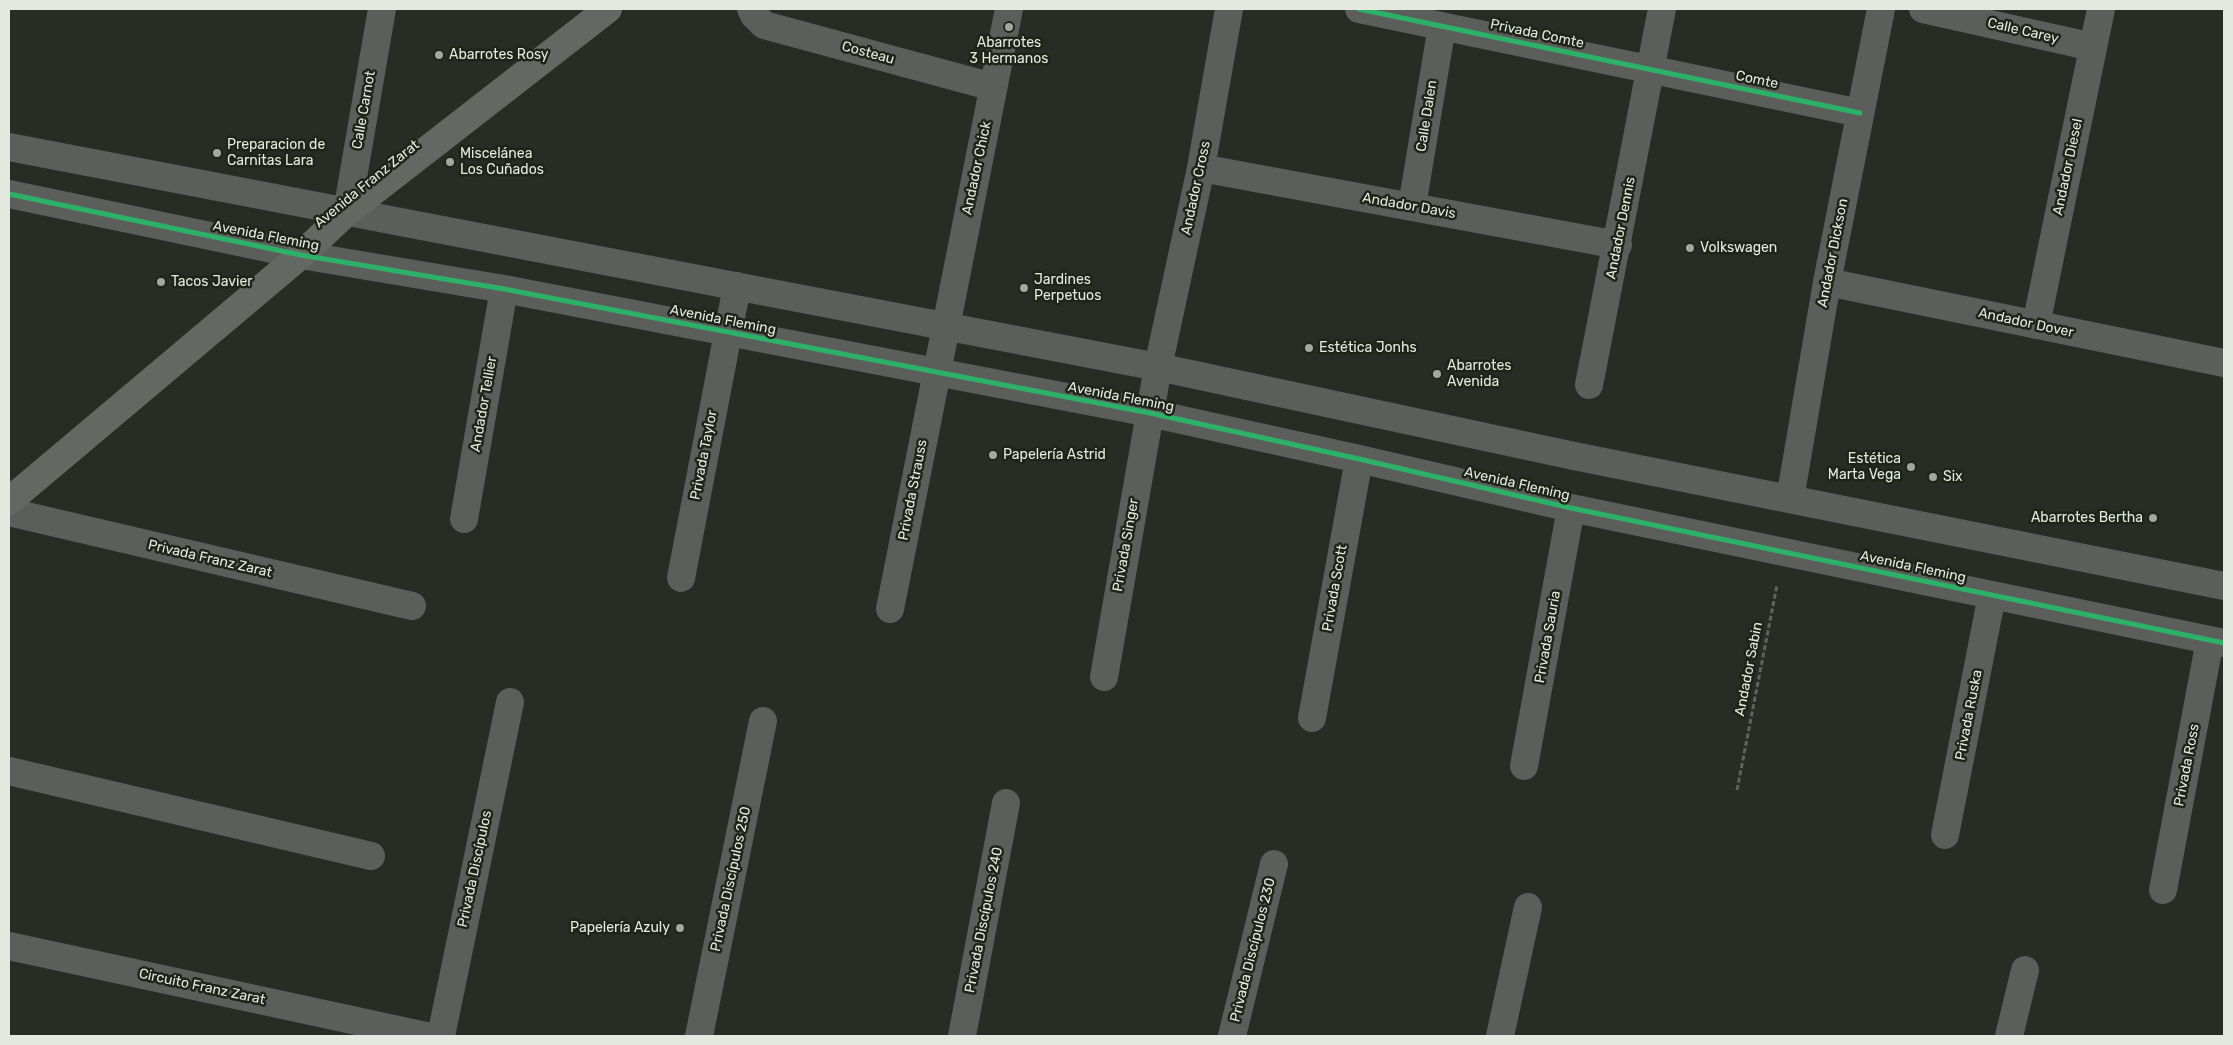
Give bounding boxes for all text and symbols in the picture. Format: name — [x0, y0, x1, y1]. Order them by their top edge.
street label: Calle Carey — [1986, 15, 2060, 47]
street label: Privada Comte — [1489, 16, 1585, 52]
marker: Abarrotes 3 Hermanos — [1003, 21, 1015, 33]
place label: Abarrotes 3 Hermanos — [970, 35, 1048, 68]
street label: Costeau — [840, 38, 896, 68]
place label: Abarrotes Rosy — [449, 47, 549, 63]
marker: Abarrotes Rosy — [433, 49, 445, 61]
street label: Comte — [1734, 67, 1780, 93]
street label: Calle Carnot — [349, 69, 379, 151]
street label: Calle Dalen — [1413, 79, 1441, 153]
street label: Andador Diesel — [2050, 117, 2086, 217]
street label: Andador Chick — [959, 120, 995, 216]
place label: Preparacion de Carnitas Lara — [227, 137, 325, 170]
street label: Avenida Franz Zarat — [311, 137, 423, 231]
street label: Andador Cross — [1178, 139, 1214, 237]
place label: Miscelánea Los Cuñados — [460, 146, 544, 178]
marker: Preparacion de Carnitas Lara — [211, 147, 223, 159]
marker: Miscelánea Los Cuñados — [444, 156, 456, 168]
street label: Andador Dennis — [1603, 175, 1639, 281]
street label: Andador Davis — [1361, 190, 1457, 222]
street label: Andador Dickson — [1814, 197, 1852, 309]
street label: Avenida Fleming — [212, 217, 320, 255]
place label: Volkswagen — [1700, 240, 1777, 256]
marker: Volkswagen — [1684, 242, 1696, 254]
place label: Jardines Perpetuos — [1034, 272, 1101, 304]
place label: Tacos Javier — [171, 274, 253, 290]
marker: Tacos Javier — [155, 276, 167, 288]
marker: Jardines Perpetuos — [1018, 282, 1030, 294]
street label: Avenida Fleming — [669, 301, 777, 339]
street label: Andador Dover — [1977, 305, 2075, 341]
place label: Estética Jonhs — [1319, 340, 1417, 356]
marker: Estética Jonhs — [1303, 342, 1315, 354]
street label: Andador Tellier — [467, 355, 501, 453]
place label: Abarrotes Avenida — [1447, 358, 1511, 391]
marker: Abarrotes Avenida — [1431, 368, 1443, 380]
street label: Avenida Fleming — [1067, 378, 1175, 416]
street label: Privada Taylor — [687, 409, 721, 501]
street label: Privada Strauss — [895, 438, 931, 542]
place label: Papelería Astrid — [1003, 447, 1106, 463]
marker: Papelería Astrid — [987, 449, 999, 461]
place label: Estética Marta Vega — [1828, 451, 1901, 484]
marker: Estética Marta Vega — [1905, 461, 1917, 473]
street label: Avenida Fleming — [1463, 464, 1571, 504]
place label: Six — [1943, 469, 1963, 485]
marker: Six — [1927, 471, 1939, 483]
street label: Privada Singer — [1110, 497, 1142, 593]
place label: Abarrotes Bertha — [2031, 510, 2143, 526]
marker: Abarrotes Bertha — [2147, 512, 2159, 524]
street label: Privada Franz Zarat — [146, 537, 274, 581]
street label: Privada Scott — [1319, 543, 1351, 633]
street label: Avenida Fleming — [1859, 548, 1967, 586]
street label: Privada Sauria — [1532, 589, 1564, 685]
street label: Andador Sabin — [1732, 620, 1766, 718]
street label: Privada Ruska — [1952, 668, 1986, 762]
street label: Privada Ross — [2171, 722, 2203, 808]
street label: Privada Discípulos 250 — [707, 805, 755, 953]
street label: Privada Discípulos — [454, 809, 496, 929]
street label: Privada Discípulos 240 — [962, 846, 1006, 994]
street label: Privada Discípulos 230 — [1227, 876, 1279, 1024]
place label: Papelería Azuly — [570, 920, 670, 936]
marker: Papelería Azuly — [674, 922, 686, 934]
street label: Circuito Franz Zarat — [137, 965, 267, 1009]

